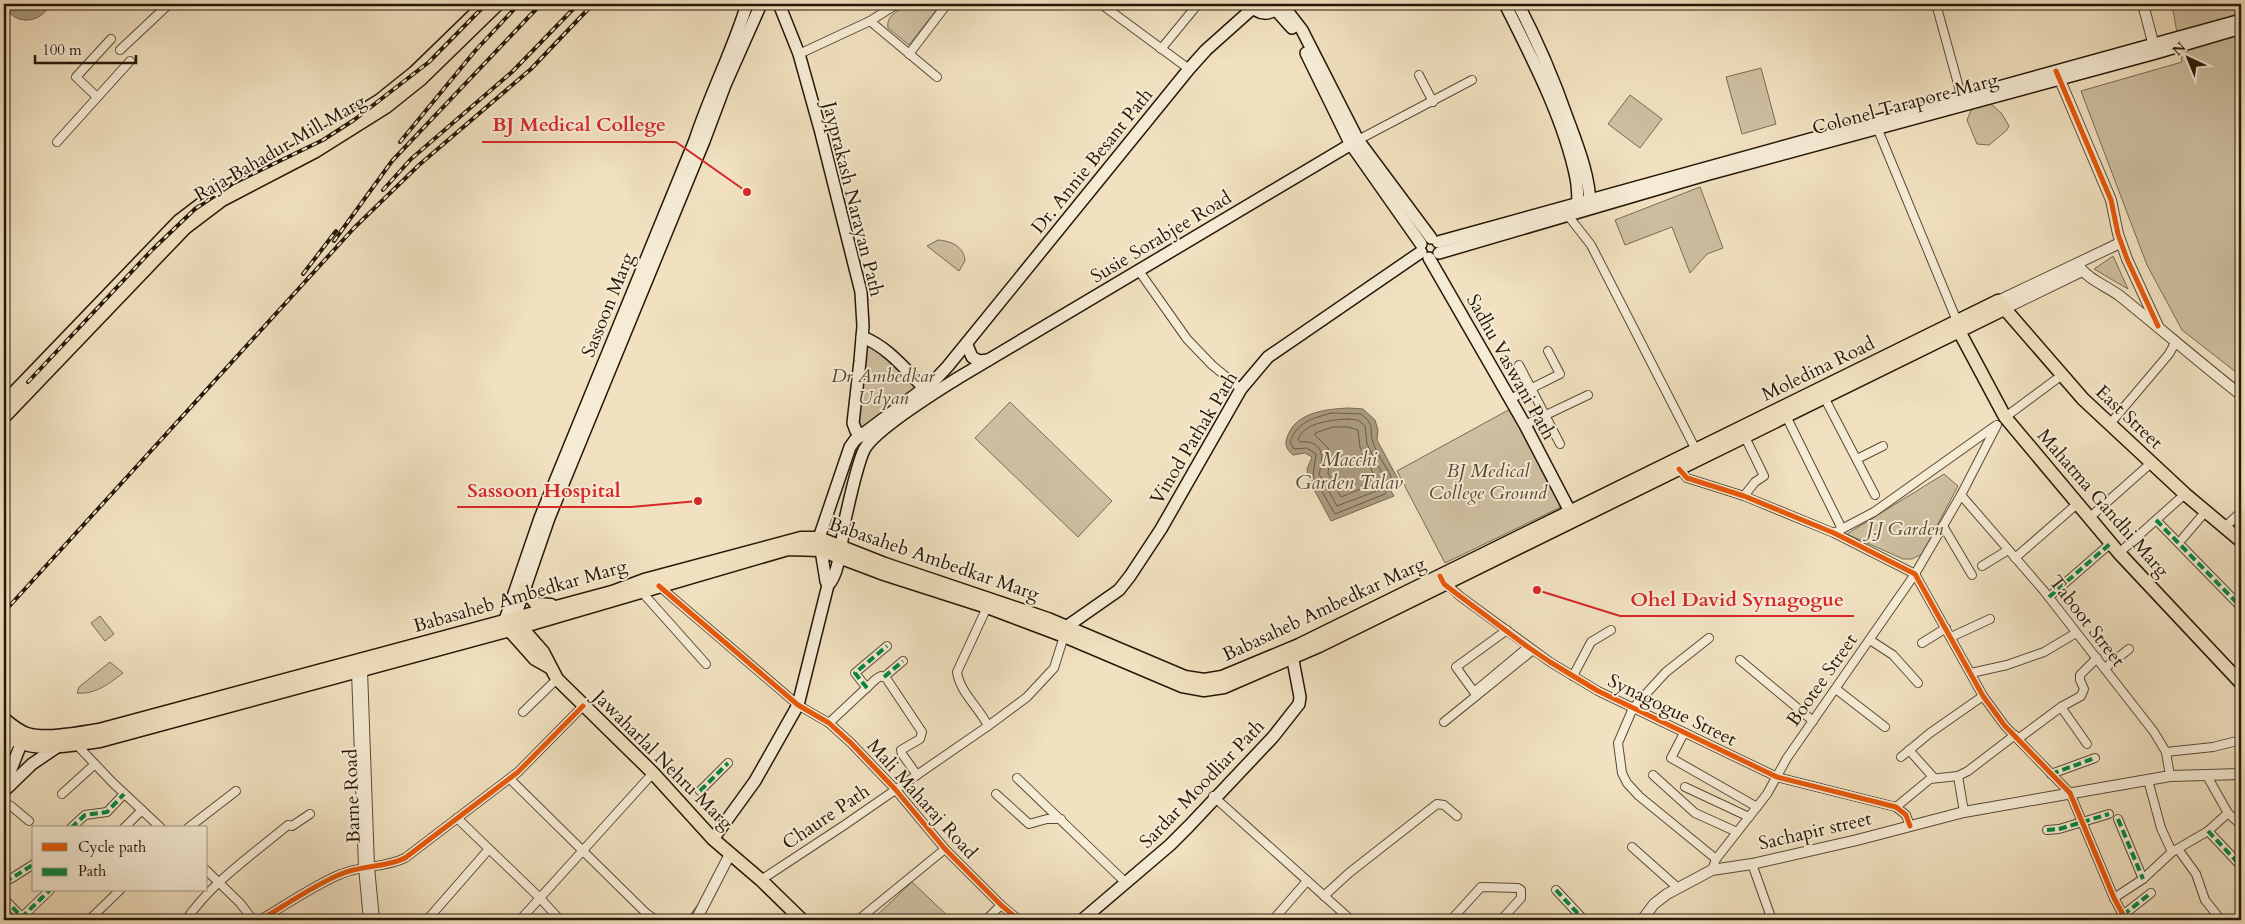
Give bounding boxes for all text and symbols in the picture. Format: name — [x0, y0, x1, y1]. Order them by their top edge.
scale bar — [35, 32, 136, 64]
north arrow — [2162, 32, 2212, 82]
text: N — [2168, 38, 2190, 60]
text: 100 m — [42, 40, 82, 60]
street label: Colonel Tarapore Marg — [1809, 67, 2001, 141]
street label: Dr. Annie Besant Path — [1025, 82, 1159, 239]
street label: Raja Bahadur Mill Marg — [189, 88, 371, 208]
street label: Jayprakash Narayan Path — [815, 96, 890, 300]
callout: BJ Medical College — [482, 107, 676, 142]
text: BJ Medical College — [492, 111, 666, 138]
street label: Susie Sorabjee Road — [1086, 185, 1236, 289]
street label: Sassoon Marg — [575, 249, 641, 361]
street label: Sadhu Vaswani Path — [1460, 289, 1562, 445]
street label: Moledina Road — [1757, 330, 1879, 408]
park label: Dr Ambedkar Udyan — [831, 363, 936, 411]
street label: Vinod Pathak Path — [1144, 366, 1244, 509]
street label: East Street — [2090, 379, 2168, 455]
street label: Mahatma Gandhi Marg — [2031, 423, 2175, 583]
water label: Macchi Garden Talav — [1295, 446, 1403, 496]
park label: BJ Medical College Ground — [1429, 458, 1548, 506]
callout: Sassoon Hospital — [457, 472, 631, 507]
text: Sassoon Hospital — [467, 477, 621, 504]
street label: Babasaheb Ambedkar Marg — [825, 511, 1043, 607]
park label: J.J Garden — [1863, 516, 1944, 542]
street label: Babasaheb Ambedkar Marg — [1218, 550, 1430, 667]
street label: Babasaheb Ambedkar Marg — [410, 553, 630, 639]
street label: Taboot Street — [2043, 570, 2131, 672]
callout: Ohel David Synagogue — [1620, 581, 1854, 616]
text: Ohel David Synagogue — [1630, 586, 1844, 613]
street label: Bootee Street — [1781, 629, 1863, 731]
street label: Synagogue Street — [1603, 668, 1741, 752]
street label: Jawaharlal Nehru Marg — [585, 682, 739, 836]
street label: Sardar Moodliar Path — [1134, 713, 1271, 854]
street label: Mali Maharaj Road — [861, 733, 983, 865]
street label: Barne Road — [337, 748, 367, 844]
street label: Chaure Path — [777, 778, 875, 856]
street label: Sachapir street — [1756, 805, 1874, 857]
legend — [32, 826, 208, 892]
text: Cycle path — [78, 837, 147, 857]
text: Path — [78, 861, 107, 881]

